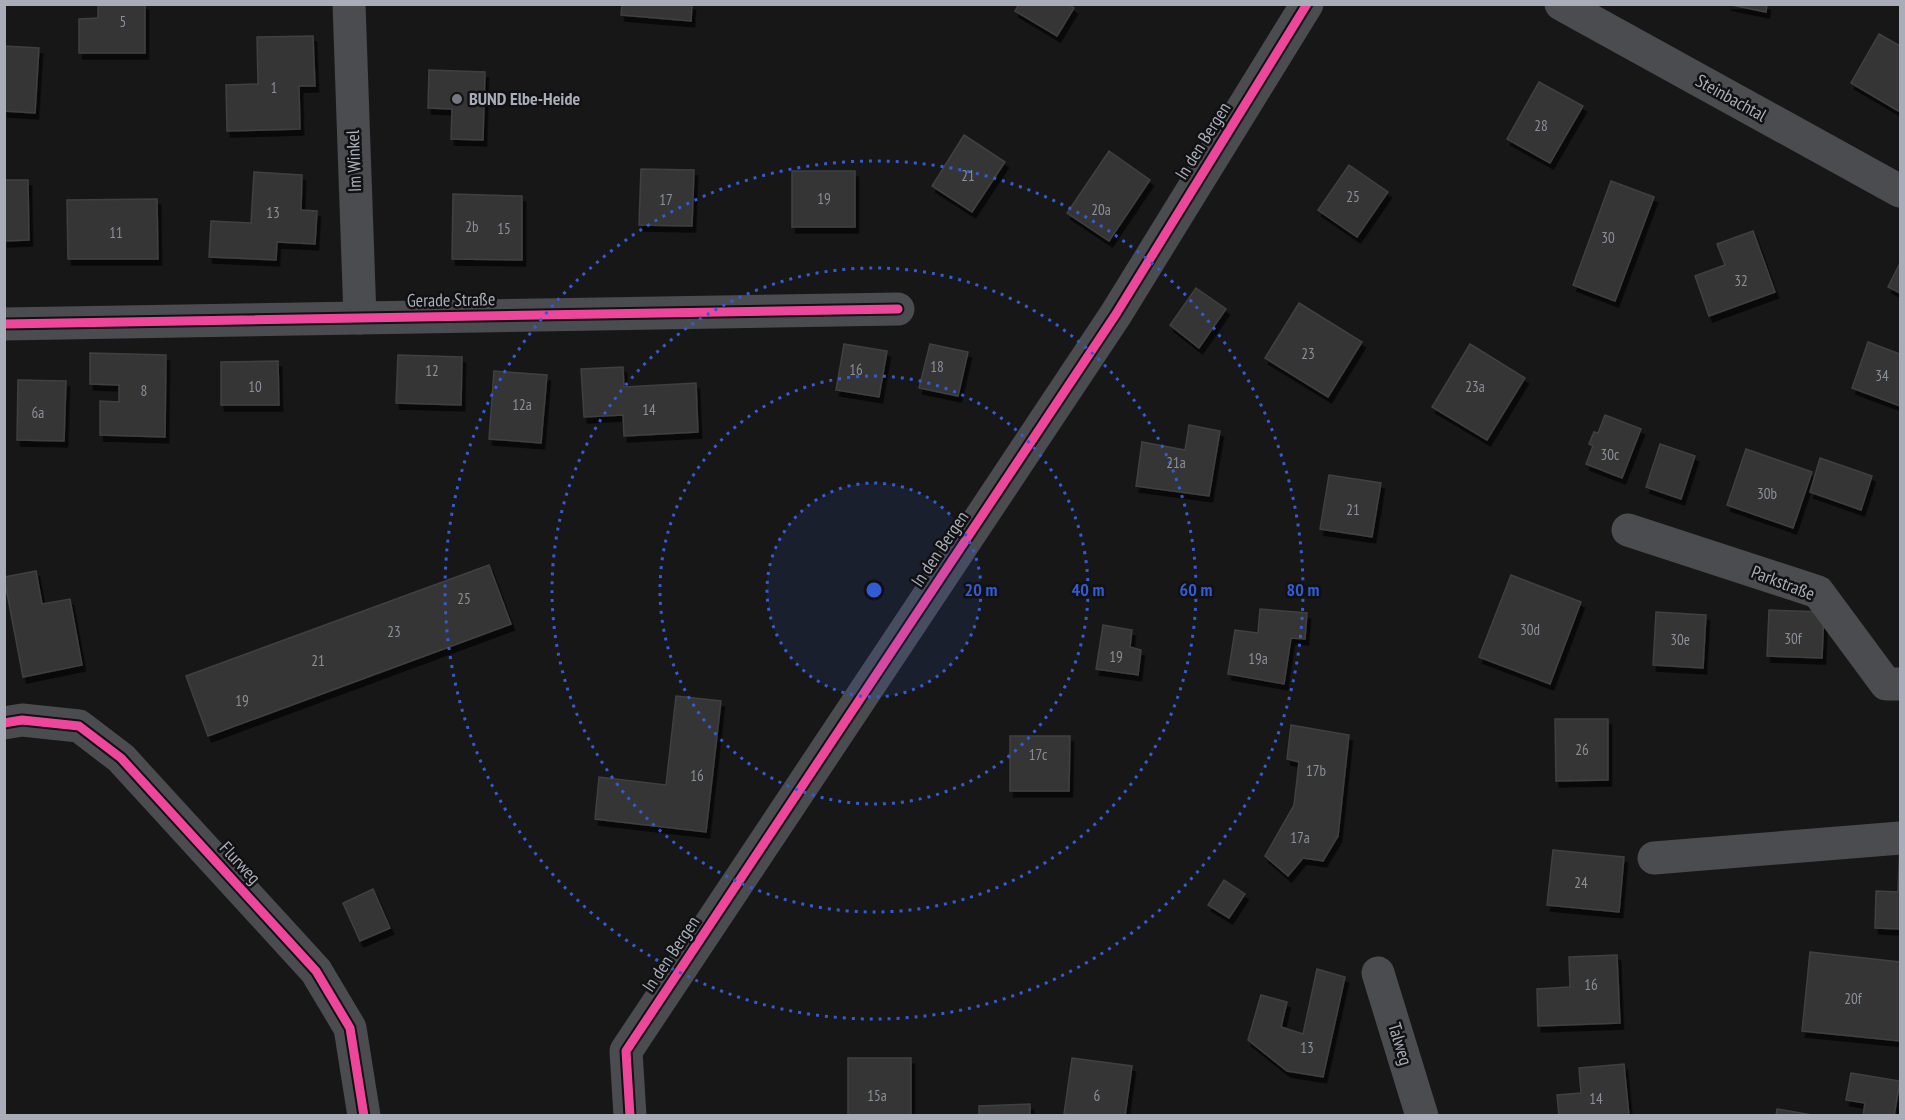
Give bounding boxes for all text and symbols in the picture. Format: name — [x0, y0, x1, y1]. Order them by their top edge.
house number: 5 — [120, 12, 126, 31]
street label: Steinbachtal — [1692, 69, 1771, 127]
house number: 1 — [271, 78, 277, 97]
place label: BUND Elbe-Heide — [469, 87, 580, 110]
marker: BUND Elbe-Heide — [450, 92, 464, 106]
street label: In den Bergen — [1170, 98, 1235, 184]
house number: 28 — [1534, 116, 1548, 135]
street label: Im Winkel — [341, 129, 366, 192]
house number: 21 — [961, 166, 975, 185]
house number: 25 — [1346, 187, 1360, 206]
house number: 19 — [817, 189, 831, 208]
house number: 17 — [659, 190, 673, 209]
house number: 20a — [1091, 200, 1111, 219]
house number: 13 — [266, 203, 280, 222]
house number: 2b — [465, 217, 479, 236]
house number: 15 — [497, 219, 511, 238]
house number: 11 — [109, 223, 123, 242]
house number: 30 — [1601, 228, 1615, 247]
house number: 32 — [1734, 271, 1748, 290]
street label: Gerade Straße — [407, 287, 495, 312]
house number: 23 — [1301, 344, 1315, 363]
house number: 18 — [930, 357, 944, 376]
house number: 16 — [849, 360, 863, 379]
house number: 12 — [425, 361, 439, 380]
house number: 34 — [1875, 366, 1889, 385]
house number: 10 — [248, 377, 262, 396]
house number: 23a — [1465, 377, 1485, 396]
house number: 8 — [141, 381, 147, 400]
house number: 12a — [512, 395, 532, 414]
house number: 14 — [642, 400, 656, 419]
house number: 6a — [32, 403, 44, 422]
house number: 30c — [1601, 445, 1620, 464]
house number: 21a — [1166, 453, 1186, 472]
house number: 30b — [1757, 484, 1777, 503]
house number: 21 — [1346, 500, 1360, 519]
street label: In den Bergen — [906, 506, 973, 591]
street label: Parkstraße — [1748, 560, 1818, 605]
text: 20 m — [965, 578, 997, 601]
text: 40 m — [1072, 578, 1104, 601]
text: 60 m — [1180, 578, 1212, 601]
text: 80 m — [1287, 578, 1319, 601]
centre of rings — [864, 580, 884, 600]
house number: 25 — [457, 589, 471, 608]
house number: 30d — [1520, 620, 1540, 639]
house number: 23 — [387, 622, 401, 641]
house number: 30f — [1784, 629, 1803, 648]
house number: 30e — [1670, 630, 1690, 649]
house number: 19 — [1109, 647, 1123, 666]
house number: 19a — [1248, 649, 1268, 668]
house number: 21 — [311, 651, 325, 670]
house number: 19 — [235, 691, 249, 710]
house number: 26 — [1575, 740, 1589, 759]
house number: 17c — [1029, 745, 1048, 764]
house number: 17b — [1306, 761, 1326, 780]
house number: 16 — [690, 766, 704, 785]
house number: 17a — [1290, 828, 1310, 847]
street label: Flurweg — [215, 837, 266, 889]
house number: 24 — [1574, 873, 1588, 892]
street label: In den Bergen — [637, 911, 704, 996]
house number: 16 — [1584, 975, 1598, 994]
house number: 20f — [1844, 989, 1863, 1008]
street label: Talweg — [1383, 1020, 1418, 1068]
house number: 13 — [1300, 1038, 1314, 1057]
house number: 15a — [867, 1086, 887, 1105]
house number: 6 — [1094, 1086, 1101, 1105]
house number: 14 — [1589, 1089, 1603, 1108]

